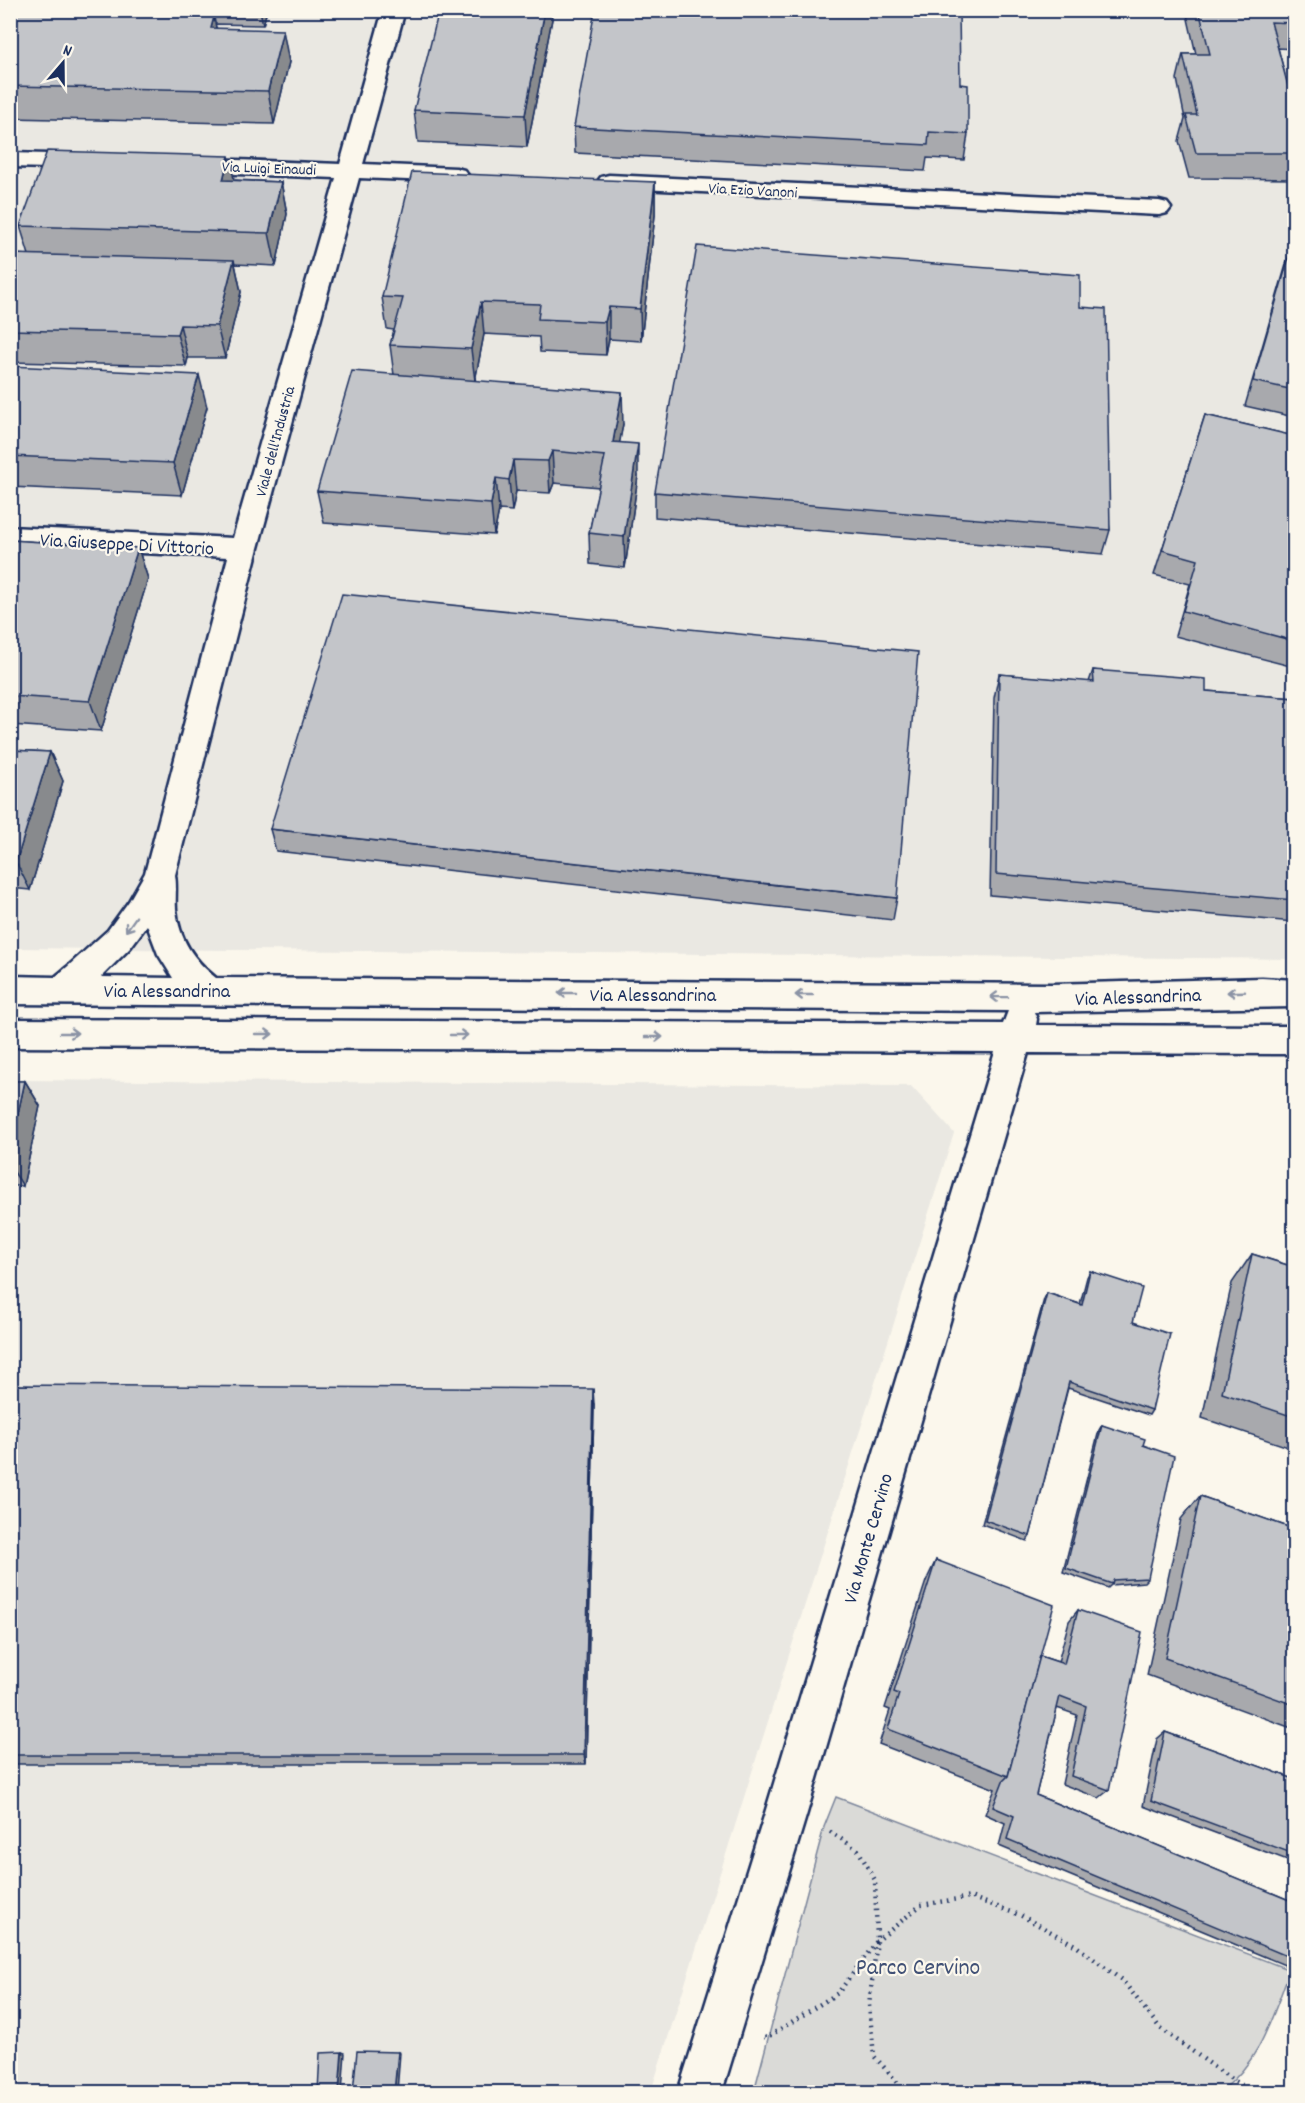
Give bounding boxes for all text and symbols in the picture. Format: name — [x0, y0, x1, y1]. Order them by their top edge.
north arrow — [33, 33, 93, 93]
text: N — [60, 39, 75, 63]
street label: Via Luigi Einaudi — [221, 156, 316, 183]
street label: Via Ezio Vanoni — [708, 178, 798, 205]
street label: Viale dell'Industria — [251, 383, 302, 500]
street label: Via Giuseppe Di Vittorio — [39, 527, 215, 565]
one-way arrow — [125, 916, 137, 932]
street label: Via Alessandrina — [104, 979, 231, 1007]
street label: Via Alessandrina — [590, 983, 717, 1011]
street label: Via Alessandrina — [1075, 983, 1202, 1015]
one-way arrow — [558, 987, 578, 999]
one-way arrow — [1227, 987, 1247, 998]
one-way arrow — [795, 989, 815, 1001]
one-way arrow — [990, 991, 1010, 1003]
one-way arrow — [58, 1027, 78, 1039]
one-way arrow — [253, 1028, 273, 1040]
one-way arrow — [448, 1029, 468, 1041]
one-way arrow — [643, 1031, 663, 1042]
street label: Via Monte Cervino — [838, 1470, 902, 1607]
park label: Parco Cervino — [856, 1952, 980, 1986]

